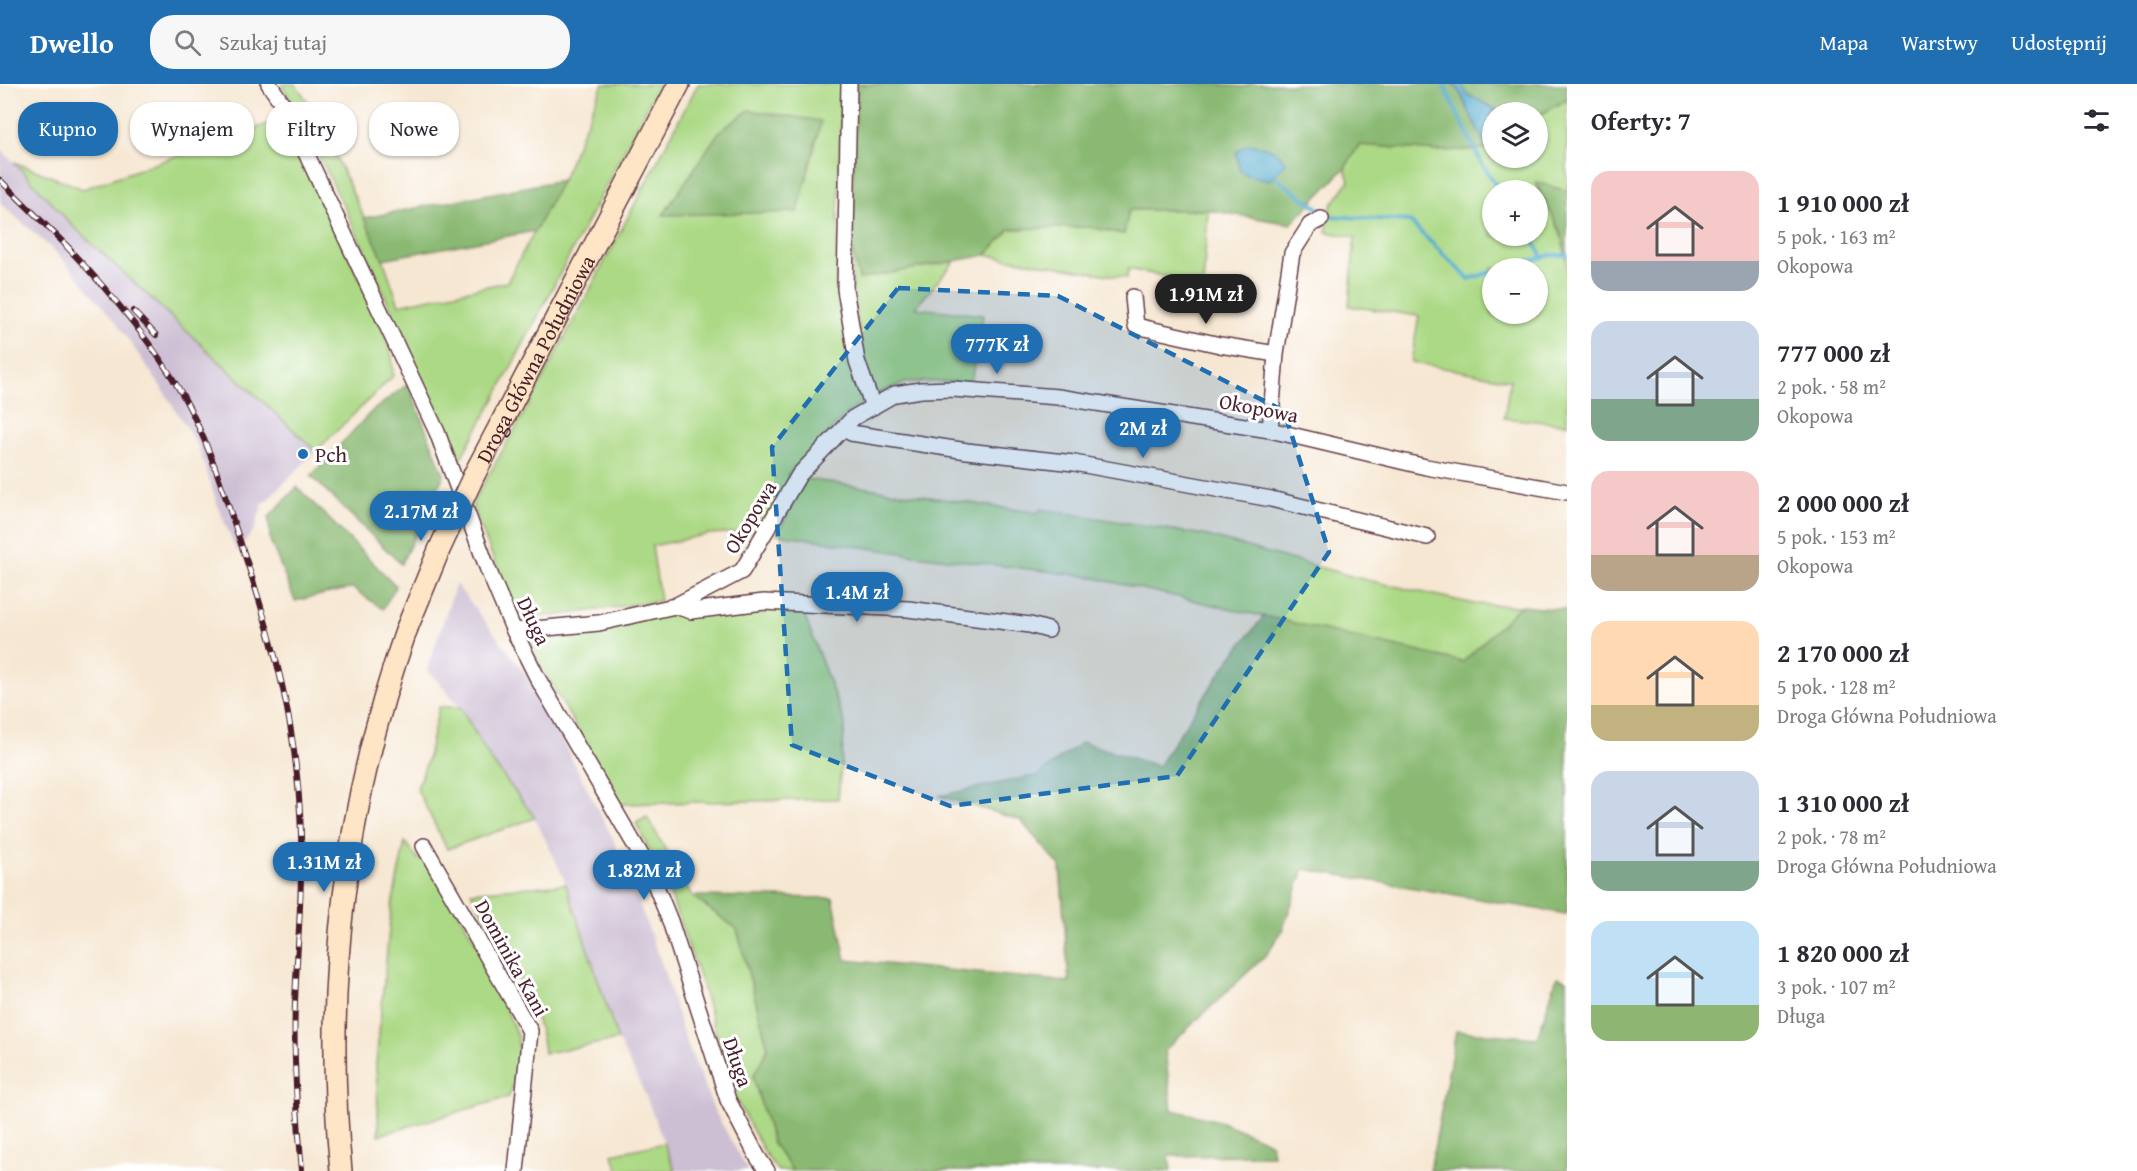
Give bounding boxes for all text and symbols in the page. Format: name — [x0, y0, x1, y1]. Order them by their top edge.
search box — [150, 15, 570, 69]
text: Dwello — [30, 22, 114, 63]
icon: search — [171, 26, 204, 59]
text: Szukaj tutaj — [219, 26, 327, 58]
text: Mapa — [1820, 27, 1868, 58]
text: Warstwy — [1901, 27, 1978, 58]
text: Udostępnij — [2011, 27, 2107, 58]
text: Oferty: 7 — [1591, 101, 1691, 140]
chip: Kupno — [18, 102, 118, 156]
chip: Wynajem — [130, 102, 254, 156]
chip: Filtry — [266, 102, 357, 156]
chip: Nowe — [369, 102, 459, 156]
map controls — [1482, 102, 1548, 324]
button: layers — [1482, 102, 1548, 168]
icon: filters — [2080, 104, 2113, 137]
button: + — [1482, 180, 1548, 246]
text: 1 910 000 zł — [1777, 183, 1909, 222]
icon: home — [1639, 195, 1711, 267]
text: 5 pok. · 163 m² — [1777, 222, 1896, 251]
street label: Droga Główna Południowa — [468, 249, 602, 468]
text: Okopowa — [1777, 251, 1853, 280]
button: − — [1482, 258, 1548, 324]
pin: 1.91M zł — [1144, 274, 1268, 325]
text: 1.91M zł — [1169, 279, 1243, 308]
pin: 777K zł — [942, 324, 1052, 375]
text: 777K zł — [965, 329, 1029, 358]
text: 777 000 zł — [1777, 333, 1890, 372]
icon: home — [1639, 345, 1711, 417]
text: 2 pok. · 58 m² — [1777, 372, 1886, 401]
street label: Okopowa — [1217, 385, 1301, 431]
text: Okopowa — [1777, 401, 1853, 430]
pin: 2M zł — [1101, 408, 1185, 459]
text: 2M zł — [1119, 413, 1167, 442]
place label: Pch — [315, 439, 347, 470]
marker: Pch — [296, 447, 310, 461]
street label: Okopowa — [716, 475, 784, 559]
text: 2 000 000 zł — [1777, 483, 1909, 522]
pin: 2.17M zł — [359, 491, 483, 542]
icon: home — [1639, 495, 1711, 567]
text: 2.17M zł — [384, 496, 458, 525]
text: 5 pok. · 153 m² — [1777, 522, 1896, 551]
text: Okopowa — [1777, 551, 1853, 580]
pin: 1.4M zł — [802, 572, 912, 623]
text: 1.4M zł — [825, 577, 889, 606]
street label: Długa — [509, 591, 559, 651]
text: 2 170 000 zł — [1777, 633, 1909, 672]
icon: home — [1639, 645, 1711, 717]
text: 5 pok. · 128 m² — [1777, 672, 1896, 701]
text: Droga Główna Południowa — [1777, 701, 1997, 730]
text: 1 310 000 zł — [1777, 783, 1909, 822]
icon: home — [1639, 795, 1711, 867]
text: 2 pok. · 78 m² — [1777, 822, 1886, 851]
pin: 1.31M zł — [262, 842, 386, 893]
text: 1.31M zł — [287, 847, 361, 876]
pin: 1.82M zł — [582, 850, 706, 901]
text: Droga Główna Południowa — [1777, 851, 1997, 880]
text: 1.82M zł — [607, 855, 681, 884]
street label: Dominika Kani — [467, 894, 557, 1022]
text: 1 820 000 zł — [1777, 933, 1909, 972]
icon: home — [1639, 945, 1711, 1017]
text: 3 pok. · 107 m² — [1777, 972, 1896, 1001]
text: Długa — [1777, 1001, 1825, 1030]
street label: Długa — [715, 1033, 761, 1091]

